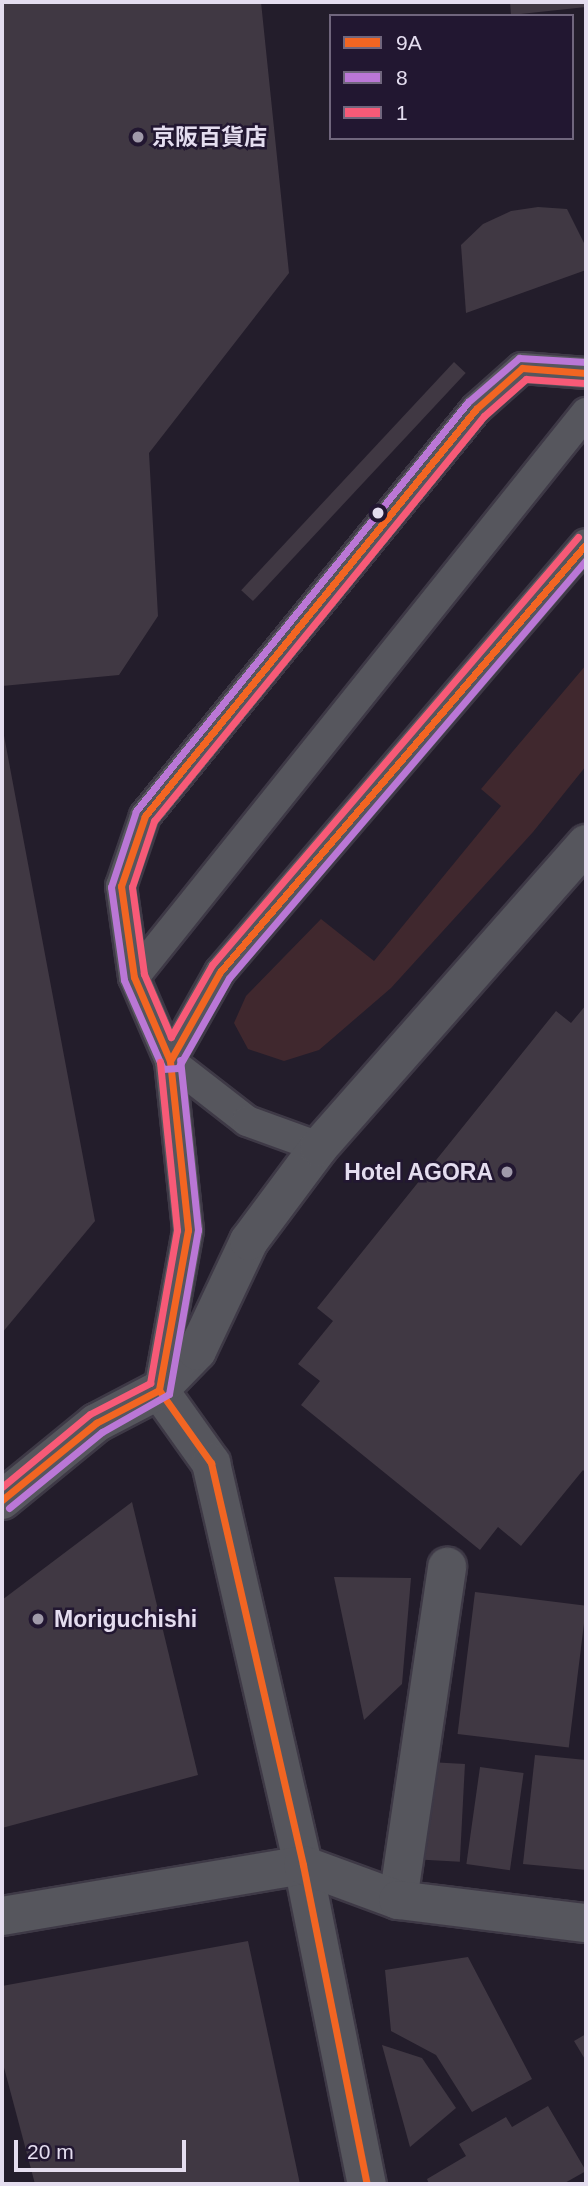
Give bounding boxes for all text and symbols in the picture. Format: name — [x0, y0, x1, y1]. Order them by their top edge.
legend — [329, 14, 574, 140]
text: 9A — [396, 31, 422, 54]
text: 8 — [396, 66, 408, 89]
text: 1 — [396, 101, 408, 124]
place label: 京阪百貨店 — [152, 123, 267, 151]
marker: 京阪百貨店 — [130, 129, 146, 145]
unlabelled marker — [371, 506, 385, 520]
place label: Hotel AGORA — [344, 1158, 493, 1186]
marker: Hotel AGORA — [499, 1164, 515, 1180]
place label: Moriguchishi — [54, 1605, 197, 1633]
marker: Moriguchishi — [28, 1609, 48, 1629]
scale bar — [18, 2126, 189, 2170]
text: 20 m — [27, 2140, 74, 2163]

